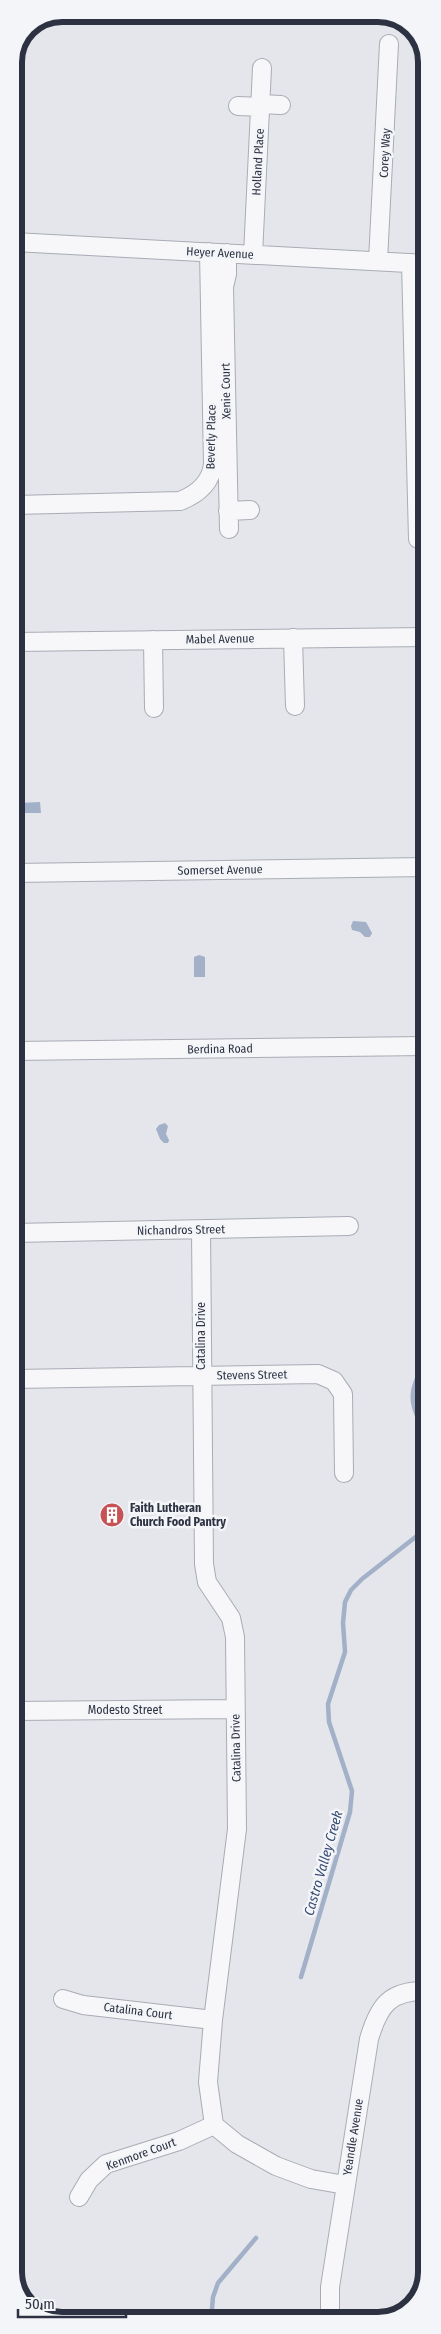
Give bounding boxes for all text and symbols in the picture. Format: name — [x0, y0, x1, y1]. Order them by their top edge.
street label: Corey Way — [377, 127, 393, 178]
street label: Holland Place — [249, 128, 267, 196]
street label: Heyer Avenue — [186, 244, 254, 262]
street label: Xenie Court — [219, 363, 233, 419]
street label: Beverly Place — [203, 404, 219, 470]
street label: Mabel Avenue — [185, 631, 255, 647]
street label: Somerset Avenue — [177, 862, 263, 878]
street label: Berdina Road — [187, 1041, 253, 1057]
street label: Nichandros Street — [137, 1222, 225, 1238]
street label: Catalina Drive — [194, 1302, 208, 1370]
street label: Stevens Street — [217, 1367, 287, 1383]
place label: Faith Lutheran Church Food Pantry — [130, 1501, 226, 1529]
building icon: Faith Lutheran Church Food Pantry — [99, 1502, 125, 1528]
street label: Modesto Street — [88, 1703, 162, 1717]
street label: Catalina Drive — [228, 1714, 244, 1782]
water label: Castro Valley Creek — [300, 1809, 347, 1918]
street label: Catalina Court — [103, 2000, 173, 2022]
street label: Yeandle Avenue — [340, 2097, 366, 2176]
street label: Kenmore Court — [104, 2135, 178, 2173]
scale bar — [18, 2286, 125, 2318]
text: 50 m — [25, 2295, 55, 2313]

